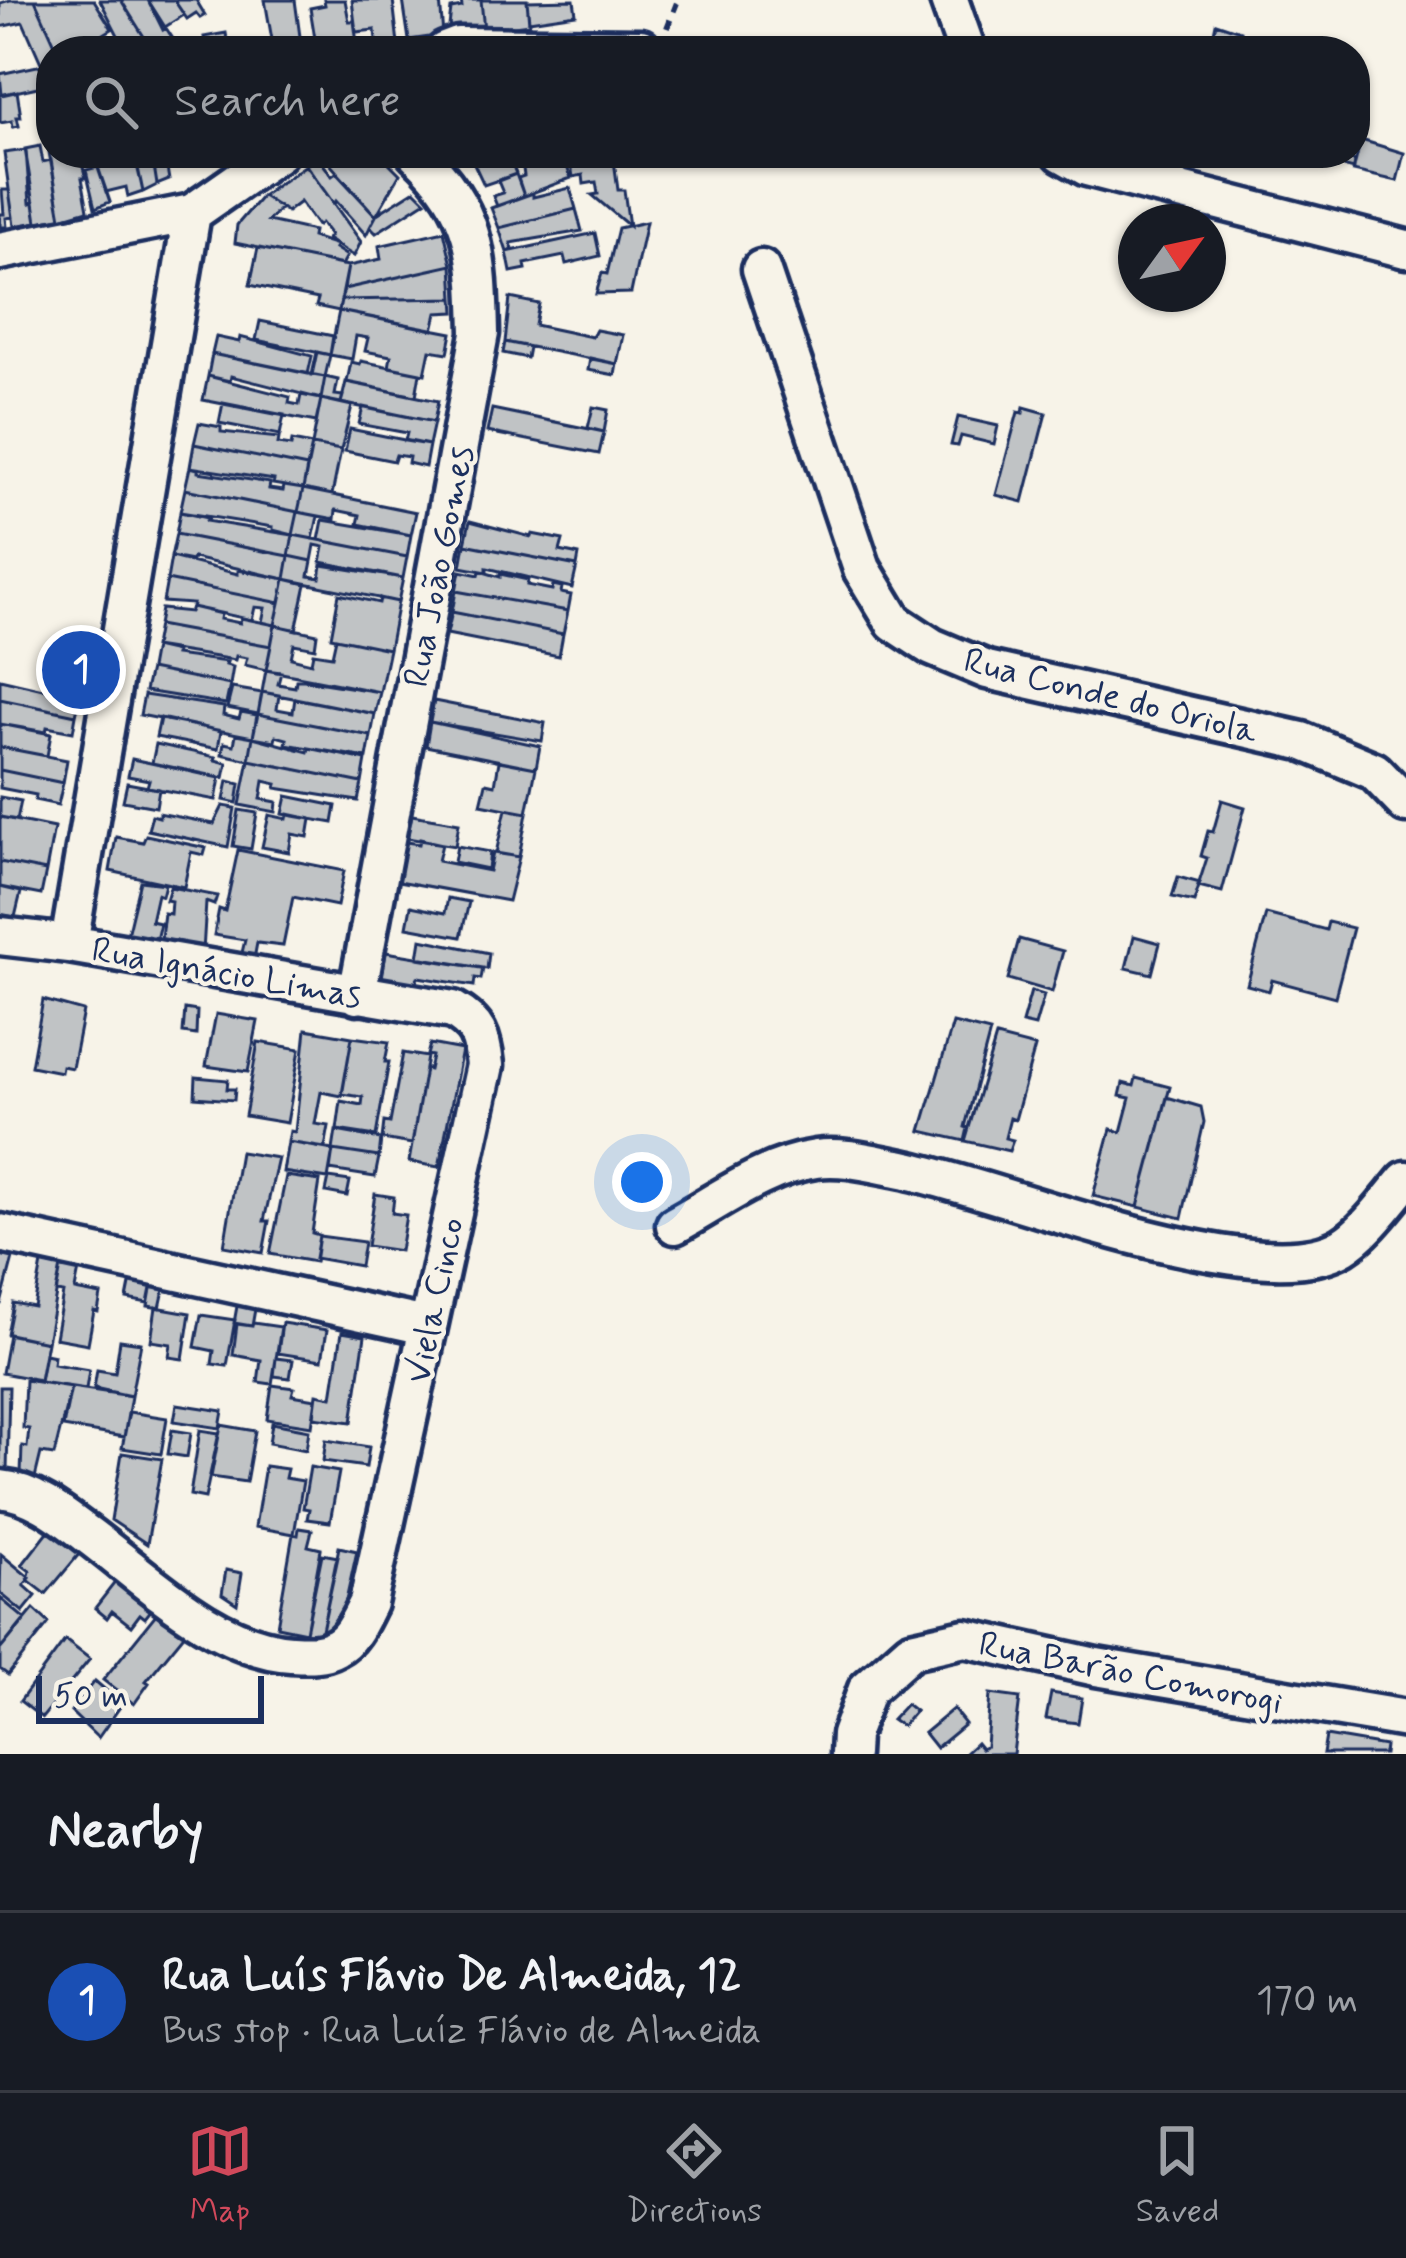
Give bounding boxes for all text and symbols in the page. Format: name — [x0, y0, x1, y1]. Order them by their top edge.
search box — [36, 36, 1370, 168]
icon: search — [78, 69, 144, 135]
text: Search here — [174, 73, 401, 132]
north arrow — [1118, 204, 1226, 312]
street label: Rua João Gomes — [394, 442, 487, 691]
pin: 1 — [42, 625, 120, 715]
street label: Rua Conde do Oriola — [959, 638, 1262, 757]
street label: Rua Ignácio Limas — [88, 928, 365, 1021]
your location — [612, 1152, 672, 1212]
street label: Viela Cinco — [396, 1213, 477, 1388]
street label: Rua Barão Comorogi — [974, 1622, 1286, 1727]
scale bar — [36, 1670, 264, 1723]
text: 50 m — [54, 1675, 128, 1719]
text: Nearby — [48, 1799, 203, 1865]
text: Rua Luís Flávio De Almeida, 12 — [162, 1947, 741, 2006]
text: 1 — [78, 1976, 96, 2027]
text: 170 m — [1256, 1976, 1358, 2027]
text: Bus stop · Rua Luíz Flávio de Almeida — [162, 2006, 761, 2057]
tab: Map — [187, 2118, 253, 2234]
tab: Directions — [626, 2118, 762, 2234]
tab: Saved — [1136, 2118, 1219, 2234]

